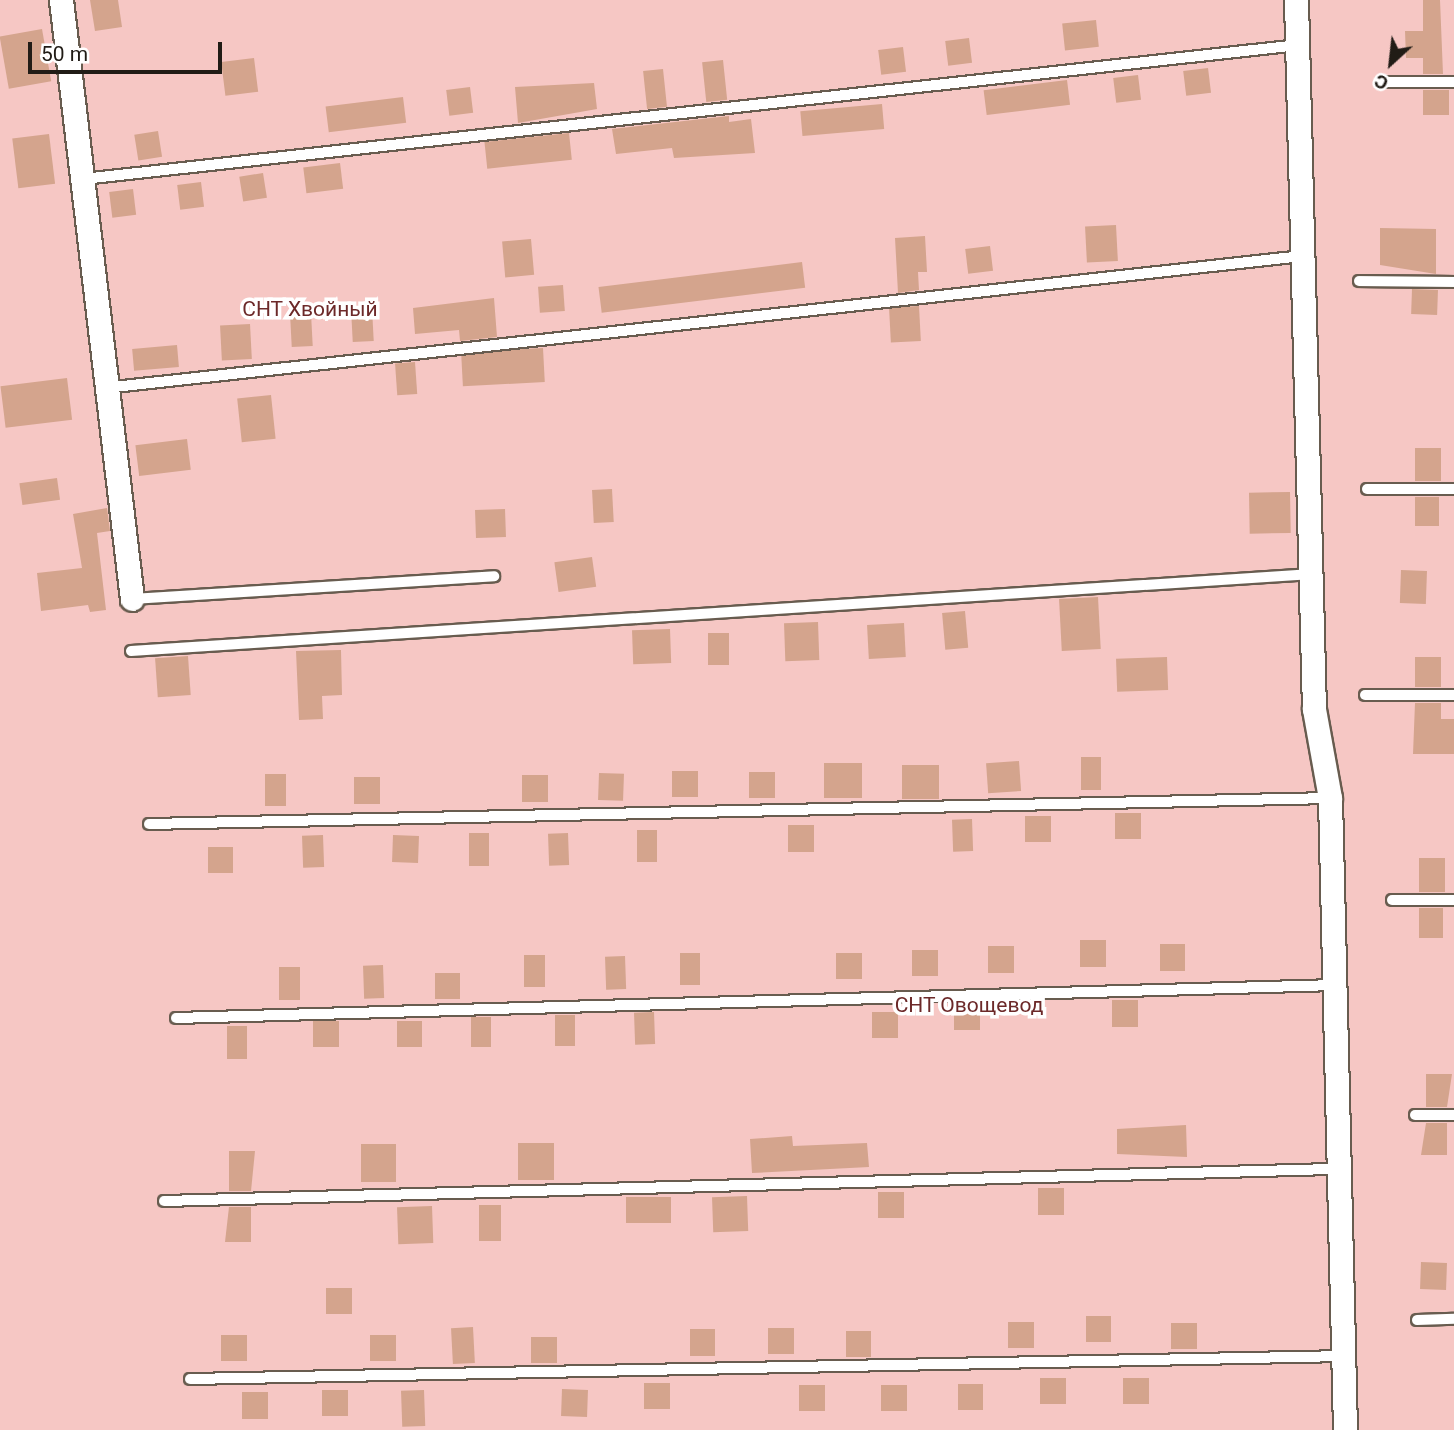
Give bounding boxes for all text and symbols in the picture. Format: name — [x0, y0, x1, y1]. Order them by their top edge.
scale bar — [32, 28, 226, 72]
north arrow — [1356, 28, 1426, 98]
text: 50 m — [41, 42, 88, 66]
text: С — [1370, 69, 1392, 95]
park label: СНТ Хвойный — [242, 296, 378, 322]
park label: СНТ Овощевод — [894, 992, 1044, 1018]

